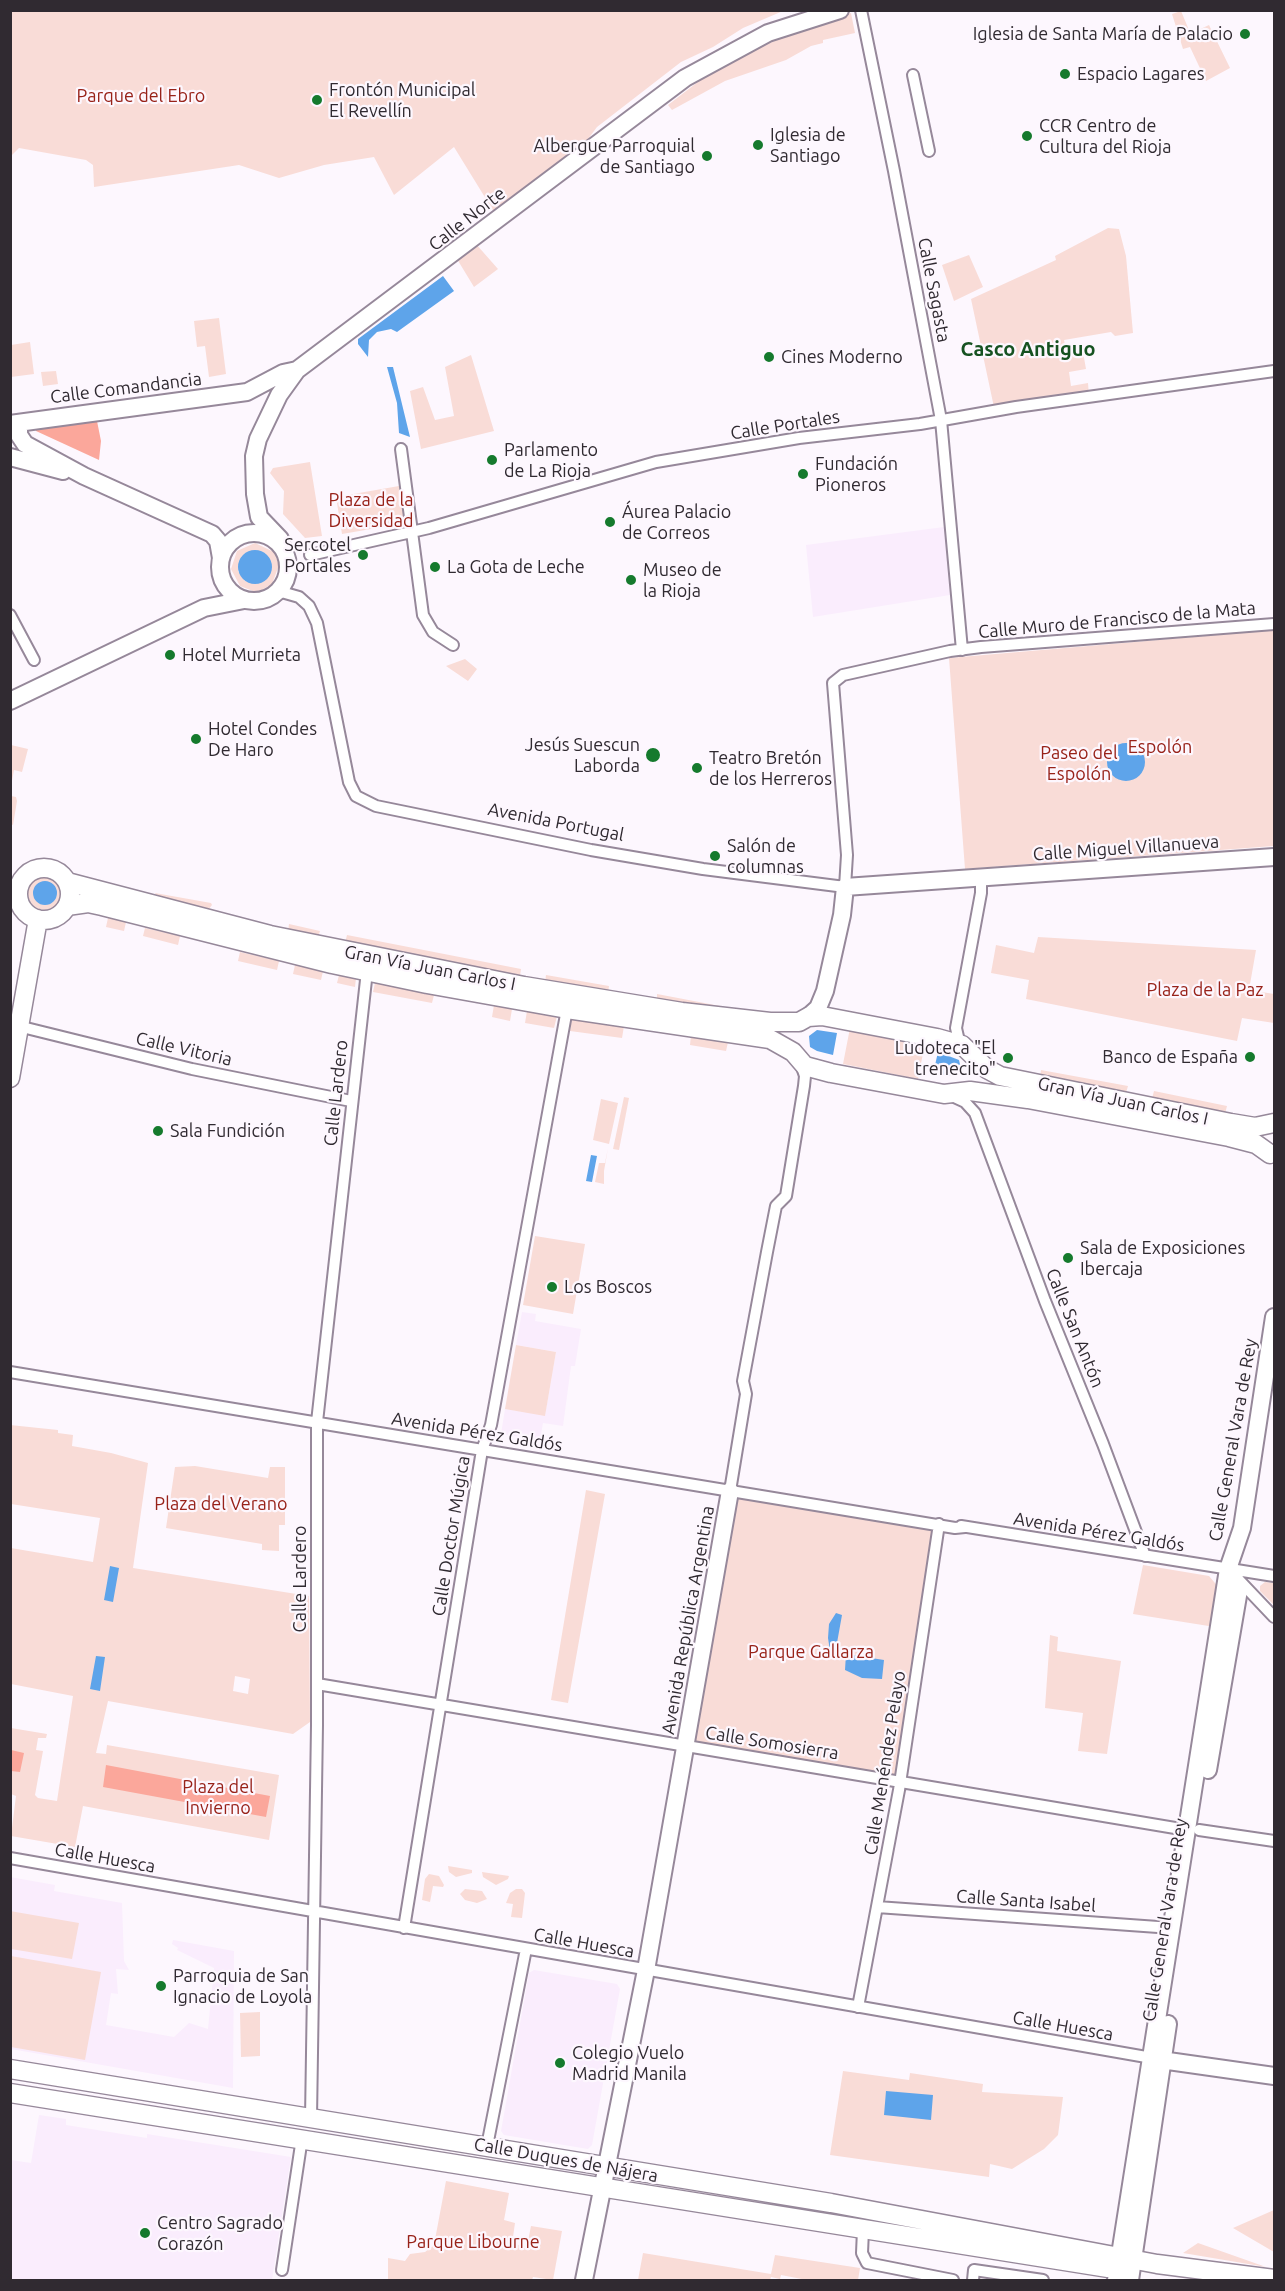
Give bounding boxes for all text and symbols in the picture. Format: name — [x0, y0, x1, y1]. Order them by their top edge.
place label: Iglesia de Santa María de Palacio — [973, 23, 1233, 45]
marker: Iglesia de Santa María de Palacio — [1238, 27, 1252, 41]
place label: Espacio Lagares — [1077, 63, 1205, 85]
marker: Espacio Lagares — [1058, 67, 1072, 81]
place label: Frontón Municipal El Revellín — [329, 79, 476, 122]
park label: Parque del Ebro — [77, 85, 205, 107]
marker: Frontón Municipal El Revellín — [310, 93, 324, 107]
place label: CCR Centro de Cultura del Rioja — [1039, 115, 1171, 158]
place label: Iglesia de Santiago — [770, 124, 846, 166]
marker: CCR Centro de Cultura del Rioja — [1020, 129, 1034, 143]
place label: Albergue Parroquial de Santiago — [533, 135, 695, 178]
marker: Iglesia de Santiago — [751, 138, 765, 152]
marker: Albergue Parroquial de Santiago — [700, 149, 714, 163]
street label: Calle Norte — [425, 182, 509, 256]
street label: Calle Sagasta — [913, 236, 955, 344]
district label: Casco Antiguo — [961, 337, 1095, 361]
place label: Cines Moderno — [781, 346, 903, 368]
marker: Cines Moderno — [762, 350, 776, 364]
street label: Calle Comandancia — [49, 368, 203, 408]
street label: Calle Portales — [729, 406, 841, 444]
place label: Parlamento de La Rioja — [504, 439, 598, 482]
marker: Parlamento de La Rioja — [485, 453, 499, 467]
place label: Fundación Pioneros — [815, 453, 898, 496]
marker: Fundación Pioneros — [796, 467, 810, 481]
park label: Plaza de la Diversidad — [328, 489, 414, 532]
place label: Áurea Palacio de Correos — [622, 501, 731, 544]
marker: Áurea Palacio de Correos — [603, 515, 617, 529]
place label: Sercotel Portales — [284, 534, 351, 576]
marker: Sercotel Portales — [356, 548, 370, 562]
place label: La Gota de Leche — [447, 556, 585, 578]
place label: Museo de la Rioja — [643, 559, 722, 602]
marker: La Gota de Leche — [428, 560, 442, 574]
marker: Museo de la Rioja — [624, 573, 638, 587]
street label: Calle Muro de Francisco de la Mata — [977, 597, 1257, 643]
place label: Hotel Murrieta — [182, 644, 301, 666]
marker: Hotel Murrieta — [163, 648, 177, 662]
place label: Hotel Condes De Haro — [208, 718, 317, 760]
marker: Hotel Condes De Haro — [189, 732, 203, 746]
place label: Jesús Suescun Laborda — [525, 734, 640, 777]
park label: Espolón — [1128, 736, 1192, 758]
park label: Paseo del Espolón — [1040, 742, 1118, 784]
marker: Jesús Suescun Laborda — [644, 746, 662, 764]
place label: Teatro Bretón de los Herreros — [709, 747, 832, 789]
marker: Teatro Bretón de los Herreros — [690, 761, 704, 775]
street label: Avenida Portugal — [486, 798, 626, 846]
street label: Calle Miguel Villanueva — [1032, 831, 1220, 865]
place label: Salón de columnas — [727, 835, 804, 878]
marker: Salón de columnas — [708, 849, 722, 863]
street label: Gran Vía Juan Carlos I — [343, 941, 517, 995]
park label: Plaza de la Paz — [1146, 979, 1264, 1001]
street label: Calle Vitoria — [134, 1027, 234, 1071]
place label: Ludoteca "El trenecito" — [895, 1037, 996, 1080]
street label: Calle Lardero — [320, 1039, 352, 1147]
place label: Banco de España — [1102, 1046, 1238, 1068]
marker: Banco de España — [1243, 1050, 1257, 1064]
marker: Ludoteca "El trenecito" — [1001, 1051, 1015, 1065]
street label: Gran Vía Juan Carlos I — [1036, 1072, 1210, 1130]
place label: Sala Fundición — [170, 1120, 285, 1142]
marker: Sala Fundición — [151, 1124, 165, 1138]
place label: Sala de Exposiciones Ibercaja — [1080, 1237, 1245, 1280]
marker: Sala de Exposiciones Ibercaja — [1061, 1251, 1075, 1265]
street label: Calle San Antón — [1041, 1265, 1109, 1391]
place label: Los Boscos — [564, 1276, 652, 1298]
marker: Los Boscos — [545, 1280, 559, 1294]
street label: Calle General Vara de Rey — [1205, 1337, 1261, 1543]
street label: Avenida Pérez Galdós — [390, 1408, 564, 1456]
street label: Calle Doctor Múgica — [428, 1454, 474, 1618]
park label: Plaza del Verano — [154, 1493, 288, 1515]
street label: Avenida República Argentina — [657, 1504, 719, 1736]
street label: Avenida Pérez Galdós — [1012, 1508, 1186, 1556]
street label: Calle Lardero — [289, 1526, 311, 1632]
park label: Parque Gallarza — [748, 1641, 874, 1663]
street label: Calle Menéndez Pelayo — [860, 1669, 910, 1857]
street label: Calle Somosierra — [704, 1722, 840, 1764]
park label: Plaza del Invierno — [182, 1776, 254, 1818]
street label: Calle General Vara de Rey — [1138, 1817, 1192, 2023]
street label: Calle Huesca — [53, 1839, 157, 1877]
street label: Calle Santa Isabel — [955, 1885, 1097, 1917]
street label: Calle Huesca — [532, 1924, 636, 1962]
place label: Parroquia de San Ignacio de Loyola — [173, 1965, 312, 2008]
marker: Parroquia de San Ignacio de Loyola — [154, 1979, 168, 1993]
street label: Calle Huesca — [1011, 2007, 1115, 2045]
place label: Colegio Vuelo Madrid Manila — [572, 2042, 687, 2084]
marker: Colegio Vuelo Madrid Manila — [553, 2056, 567, 2070]
street label: Calle Duques de Nájera — [472, 2133, 660, 2187]
place label: Centro Sagrado Corazón — [157, 2212, 283, 2254]
marker: Centro Sagrado Corazón — [138, 2226, 152, 2240]
park label: Parque Libourne — [406, 2231, 540, 2253]

